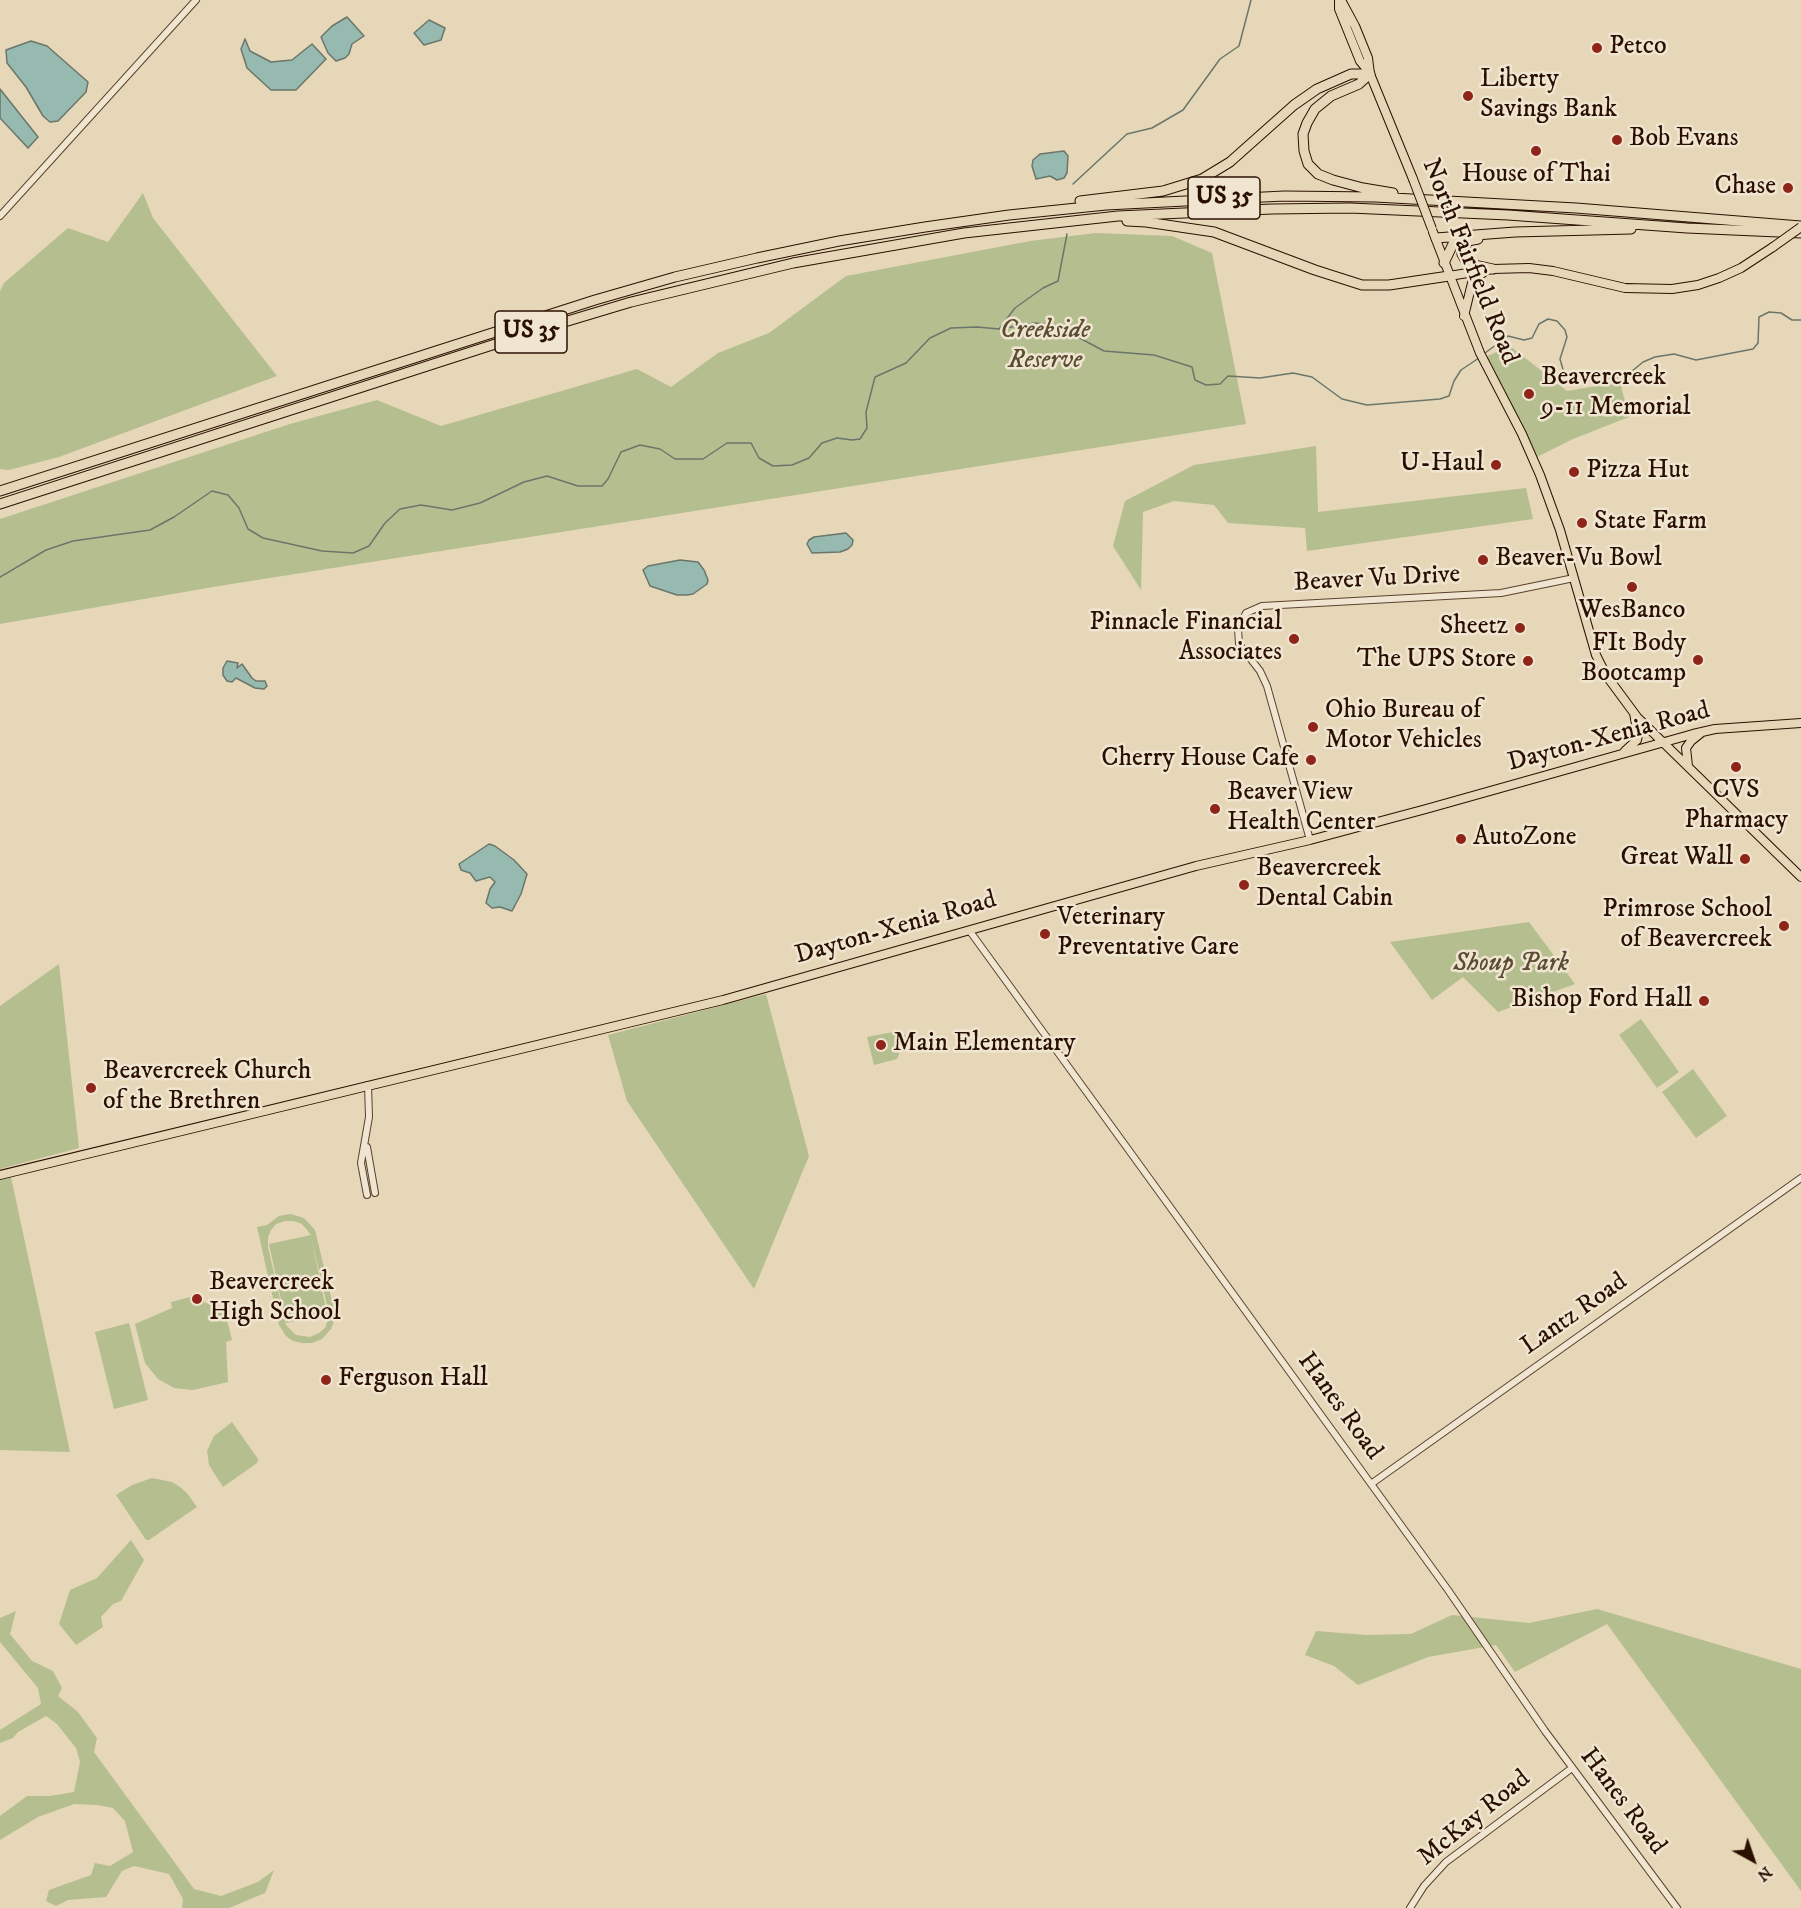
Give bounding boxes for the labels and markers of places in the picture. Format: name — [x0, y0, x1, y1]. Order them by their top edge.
place label: Petco — [1609, 32, 1667, 64]
marker: Petco — [1590, 41, 1604, 55]
place label: Liberty Savings Bank — [1480, 65, 1617, 126]
marker: Liberty Savings Bank — [1461, 89, 1475, 103]
place label: Bob Evans — [1629, 124, 1739, 156]
marker: Bob Evans — [1610, 133, 1624, 147]
marker: House of Thai — [1529, 144, 1543, 158]
place label: House of Thai — [1461, 160, 1611, 192]
place label: Chase — [1715, 172, 1776, 204]
marker: Chase — [1781, 181, 1795, 195]
place label: Beavercreek 9-11 Memorial — [1541, 363, 1691, 424]
marker: Beavercreek 9-11 Memorial — [1522, 387, 1536, 401]
place label: U-Haul — [1400, 449, 1484, 481]
place label: Pizza Hut — [1586, 456, 1689, 488]
marker: U-Haul — [1489, 458, 1503, 472]
marker: Pizza Hut — [1567, 465, 1581, 479]
place label: State Farm — [1594, 507, 1707, 539]
marker: State Farm — [1575, 516, 1589, 530]
place label: Beaver-Vu Bowl — [1495, 544, 1662, 576]
marker: Beaver-Vu Bowl — [1476, 553, 1490, 567]
marker: WesBanco — [1625, 580, 1639, 594]
place label: WesBanco — [1579, 596, 1685, 628]
place label: Pinnacle Financial Associates — [1089, 608, 1282, 670]
place label: Sheetz — [1440, 612, 1508, 644]
marker: Sheetz — [1513, 621, 1527, 635]
place label: FIt Body Bootcamp — [1581, 629, 1686, 690]
marker: Pinnacle Financial Associates — [1287, 632, 1301, 646]
place label: The UPS Store — [1357, 645, 1516, 677]
marker: FIt Body Bootcamp — [1691, 653, 1705, 667]
marker: The UPS Store — [1521, 654, 1535, 668]
place label: Ohio Bureau of Motor Vehicles — [1325, 696, 1482, 758]
marker: Ohio Bureau of Motor Vehicles — [1306, 720, 1320, 734]
place label: Cherry House Cafe — [1101, 744, 1299, 776]
marker: Cherry House Cafe — [1304, 753, 1318, 767]
marker: CVS Pharmacy — [1729, 760, 1743, 774]
place label: CVS Pharmacy — [1684, 776, 1788, 838]
place label: Beaver View Health Center — [1227, 778, 1376, 840]
marker: Beaver View Health Center — [1208, 802, 1222, 816]
place label: AutoZone — [1473, 823, 1576, 855]
marker: AutoZone — [1454, 832, 1468, 846]
place label: Great Wall — [1621, 843, 1733, 875]
marker: Great Wall — [1738, 852, 1752, 866]
place label: Beavercreek Dental Cabin — [1256, 854, 1393, 916]
marker: Beavercreek Dental Cabin — [1237, 878, 1251, 892]
place label: Primrose School of Beavercreek — [1602, 895, 1772, 957]
place label: Veterinary Preventative Care — [1057, 903, 1239, 964]
marker: Primrose School of Beavercreek — [1777, 919, 1791, 933]
marker: Veterinary Preventative Care — [1038, 927, 1052, 941]
place label: Bishop Ford Hall — [1511, 985, 1692, 1017]
marker: Bishop Ford Hall — [1697, 994, 1711, 1008]
place label: Main Elementary — [893, 1029, 1076, 1061]
marker: Main Elementary — [874, 1038, 888, 1052]
place label: Beavercreek Church of the Brethren — [103, 1057, 312, 1118]
marker: Beavercreek Church of the Brethren — [84, 1081, 98, 1095]
place label: Beavercreek High School — [209, 1268, 341, 1330]
marker: Beavercreek High School — [190, 1292, 204, 1306]
place label: Ferguson Hall — [338, 1364, 488, 1396]
marker: Ferguson Hall — [319, 1373, 333, 1387]

